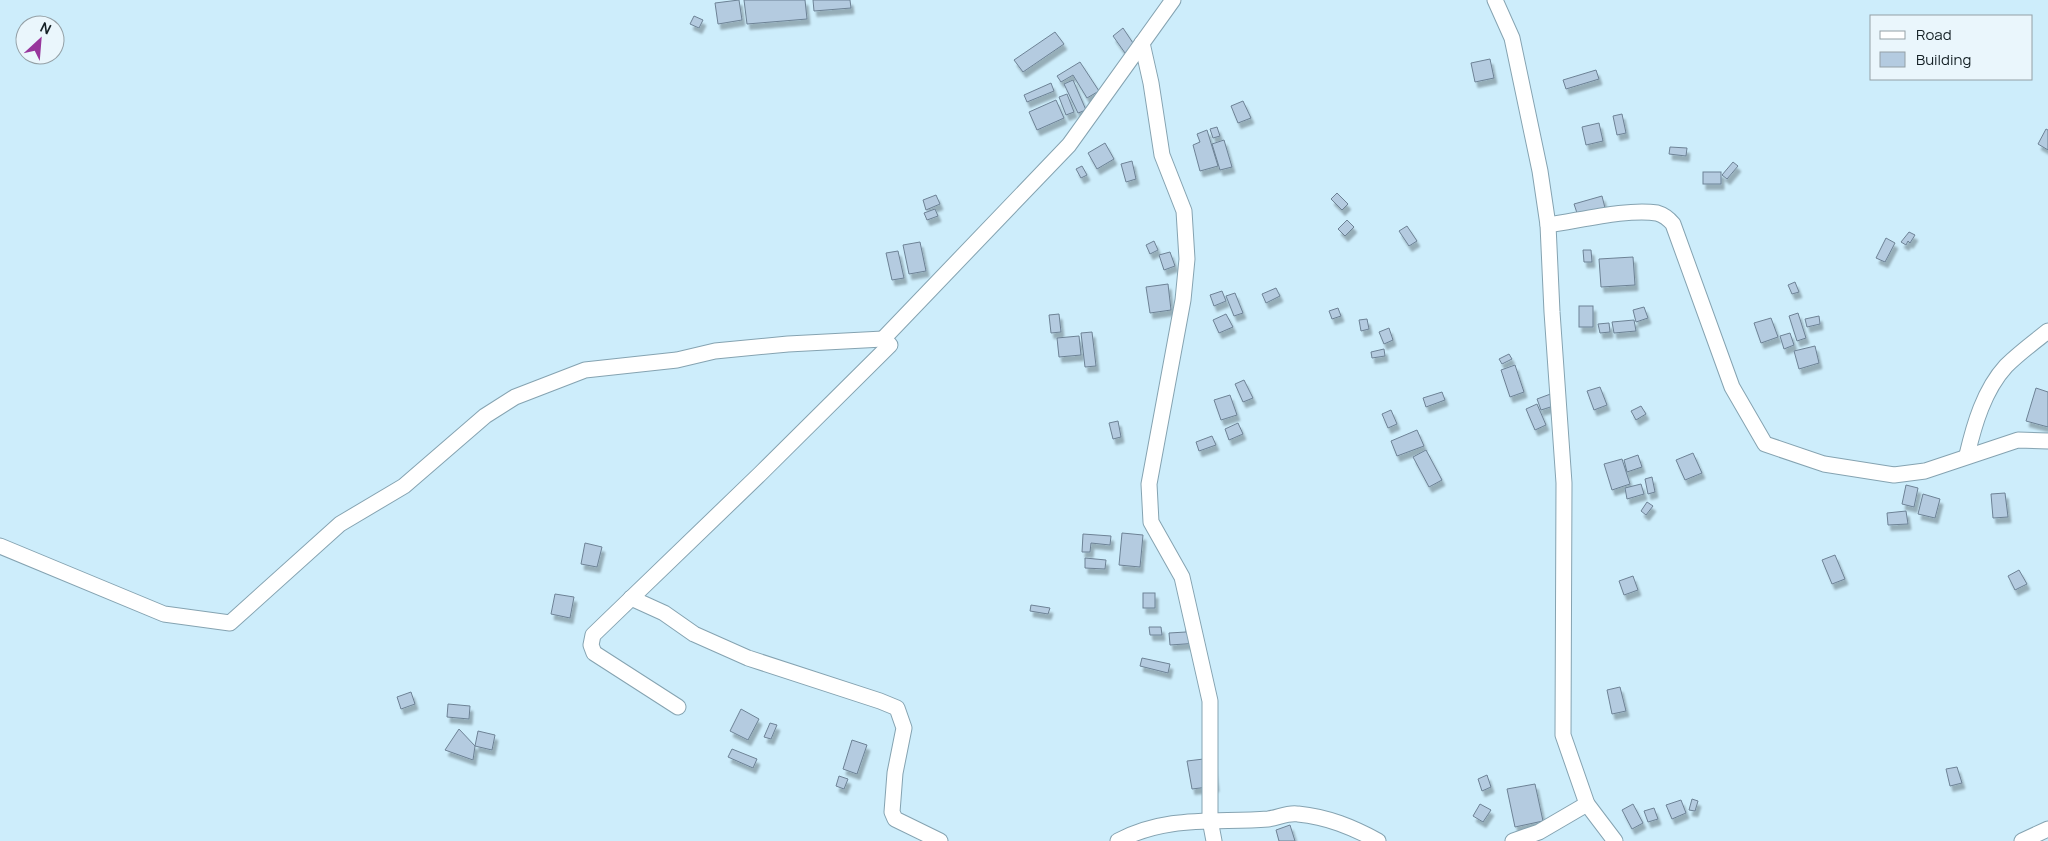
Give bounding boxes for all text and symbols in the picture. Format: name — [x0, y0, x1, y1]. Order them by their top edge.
north arrow — [15, 15, 65, 65]
legend — [1870, 15, 2033, 80]
text: N — [37, 17, 55, 39]
text: Road — [1916, 24, 1952, 45]
text: Building — [1916, 49, 1971, 70]

